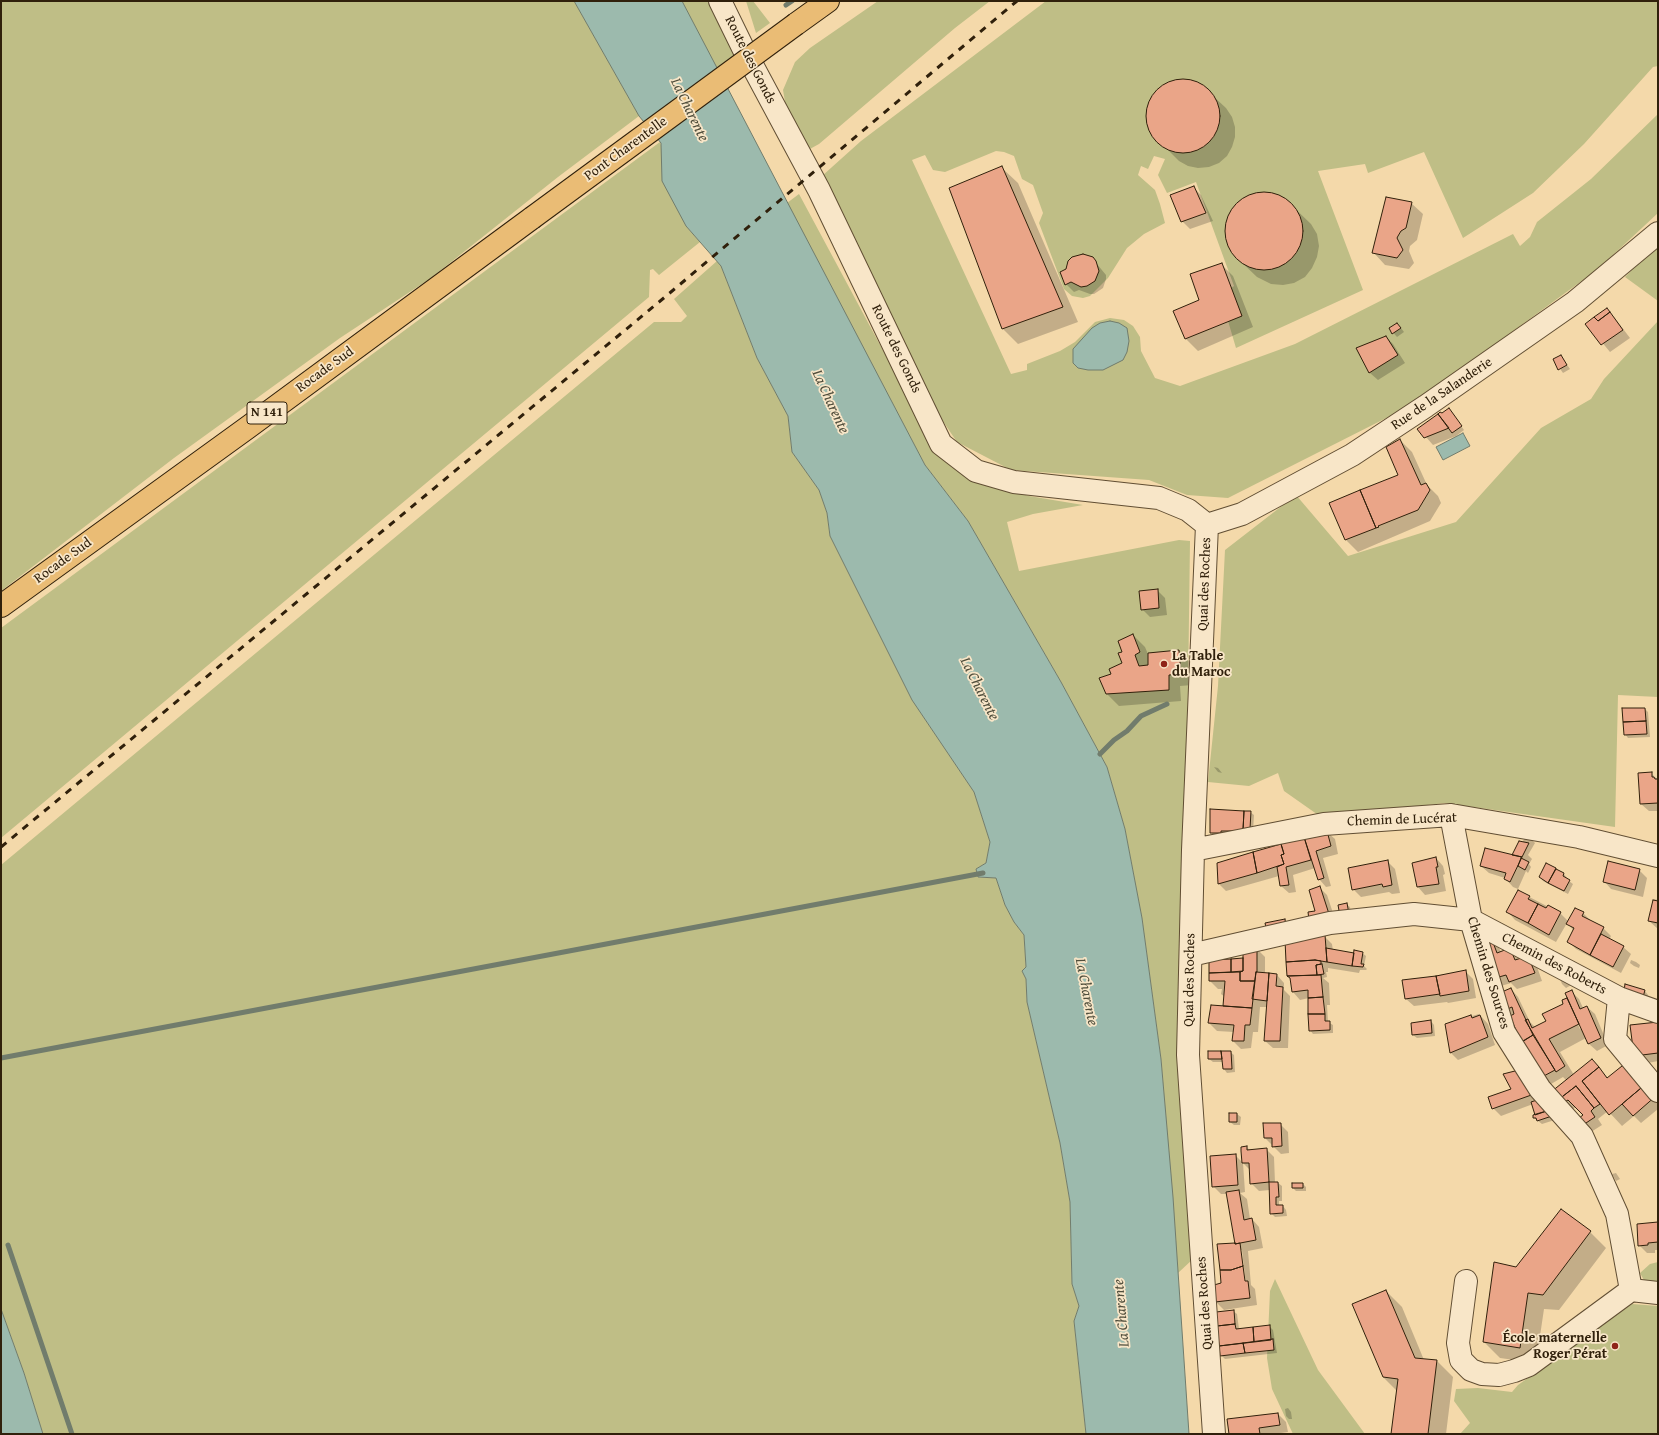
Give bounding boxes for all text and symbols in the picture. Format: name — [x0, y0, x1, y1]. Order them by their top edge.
street label: Route des Gonds — [721, 13, 779, 107]
water label: La Charente — [666, 75, 712, 145]
street label: Pont Charentelle — [581, 113, 671, 185]
street label: Route des Gonds — [867, 302, 925, 396]
street label: Rocade Sud — [293, 344, 357, 396]
street label: Rue de la Salanderie — [1388, 354, 1496, 434]
water label: La Charente — [807, 367, 853, 437]
road number: N 141 — [247, 402, 287, 424]
street label: Rocade Sud — [31, 535, 95, 587]
street label: Quai des Roches — [1195, 537, 1215, 631]
place label: La Table du Maroc — [1172, 648, 1230, 680]
water label: La Charente — [955, 654, 1003, 724]
marker: La Table du Maroc — [1159, 659, 1169, 669]
street label: Chemin de Lucérat — [1347, 810, 1457, 830]
street label: Chemin des Sources — [1463, 915, 1513, 1031]
street label: Chemin des Roberts — [1499, 929, 1609, 999]
street label: Quai des Roches — [1181, 933, 1199, 1027]
water label: La Charente — [1071, 957, 1101, 1027]
street label: Quai des Roches — [1193, 1256, 1217, 1350]
water label: La Charente — [1110, 1278, 1134, 1348]
place label: École maternelle Roger Pérat — [1503, 1330, 1607, 1362]
marker: École maternelle Roger Pérat — [1610, 1341, 1620, 1351]

